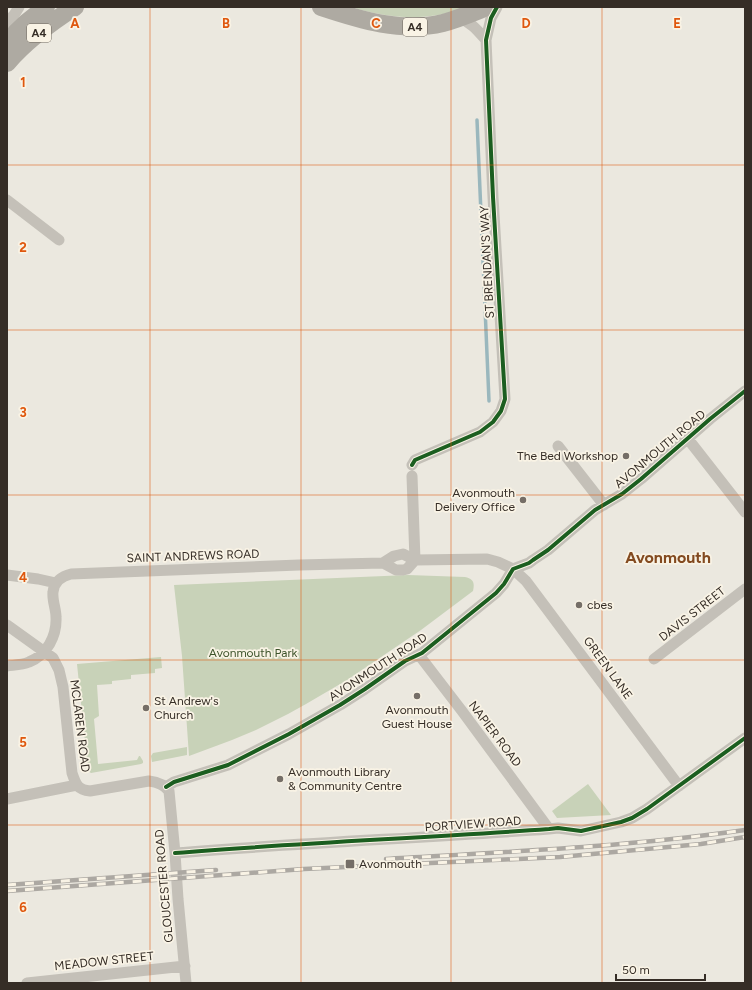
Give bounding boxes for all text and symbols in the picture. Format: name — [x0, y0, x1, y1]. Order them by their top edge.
text: A — [70, 16, 80, 31]
text: B — [222, 16, 230, 31]
text: C — [371, 16, 381, 31]
text: D — [521, 16, 531, 31]
text: E — [673, 16, 681, 31]
road number: A4 — [403, 18, 427, 36]
road number: A4 — [27, 24, 51, 42]
text: 1 — [20, 75, 26, 90]
street label: ST BRENDAN'S WAY — [477, 204, 497, 319]
text: 2 — [19, 240, 27, 255]
text: 3 — [19, 405, 27, 420]
street label: AVONMOUTH ROAD — [612, 407, 708, 491]
place label: The Bed Workshop — [517, 449, 618, 463]
marker: The Bed Workshop — [621, 451, 631, 461]
place label: Avonmouth Delivery Office — [435, 486, 515, 514]
marker: Avonmouth Delivery Office — [518, 495, 528, 505]
street label: SAINT ANDREWS ROAD — [126, 547, 260, 565]
district label: Avonmouth — [625, 548, 711, 567]
text: 4 — [19, 570, 27, 585]
street label: DAVIS STREET — [656, 584, 728, 644]
place label: cbes — [587, 598, 613, 612]
marker: cbes — [574, 600, 584, 610]
street label: AVONMOUTH ROAD — [326, 630, 430, 704]
street label: GREEN LANE — [581, 634, 635, 702]
park label: Avonmouth Park — [209, 646, 297, 660]
street label: MCLAREN ROAD — [67, 679, 93, 773]
marker: Avonmouth Guest House — [412, 691, 422, 701]
place label: St Andrew's Church — [154, 694, 219, 722]
street label: NAPIER ROAD — [466, 698, 524, 770]
marker: St Andrew's Church — [141, 703, 151, 713]
place label: Avonmouth Guest House — [382, 703, 453, 731]
text: 5 — [19, 735, 27, 750]
place label: Avonmouth Library & Community Centre — [288, 765, 402, 793]
marker: Avonmouth Library & Community Centre — [275, 774, 285, 784]
street label: PORTVIEW ROAD — [424, 814, 522, 834]
street label: GLOUCESTER ROAD — [152, 829, 176, 943]
place label: Avonmouth — [359, 857, 422, 871]
marker: Avonmouth — [344, 858, 356, 870]
text: 6 — [19, 900, 27, 915]
street label: MEADOW STREET — [54, 949, 155, 973]
scale bar — [616, 956, 705, 982]
text: 50 m — [622, 963, 650, 977]

